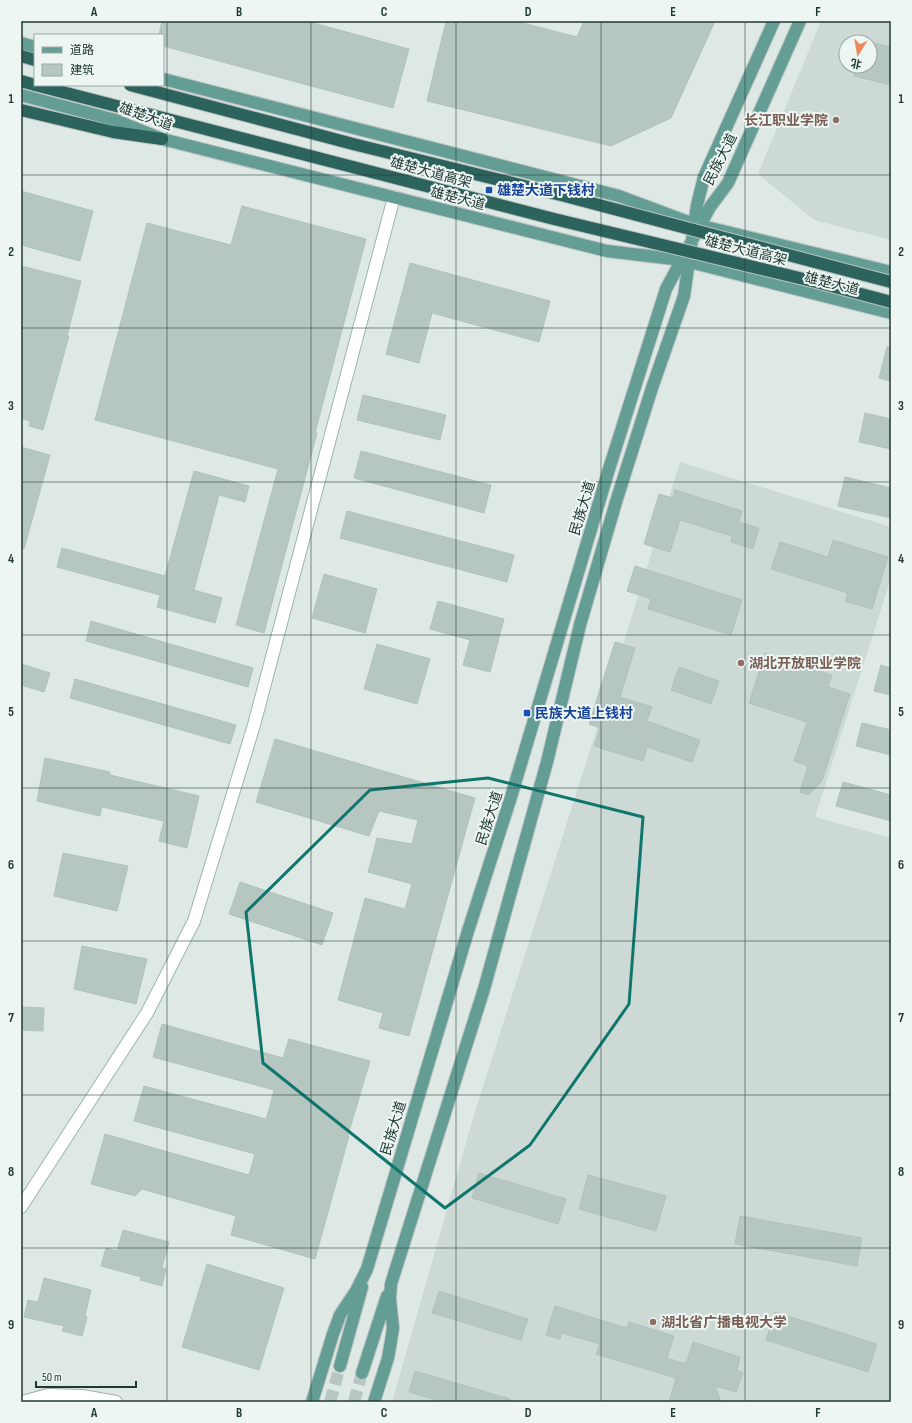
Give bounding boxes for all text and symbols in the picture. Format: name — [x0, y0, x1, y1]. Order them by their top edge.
text: A — [90, 4, 98, 20]
text: B — [236, 4, 242, 20]
text: C — [381, 4, 388, 20]
text: D — [525, 4, 532, 20]
text: E — [670, 4, 676, 20]
text: F — [815, 4, 821, 20]
legend — [34, 34, 164, 86]
north arrow — [838, 34, 878, 74]
text: 道路 — [70, 43, 94, 58]
text: 北 — [850, 56, 863, 71]
text: 建筑 — [70, 63, 94, 78]
text: 1 — [8, 91, 14, 107]
text: 1 — [898, 91, 904, 107]
street label: 雄楚大道 — [117, 99, 175, 134]
place label: 长江职业学院 — [744, 112, 828, 129]
marker: 长江职业学院 — [831, 115, 841, 125]
street label: 民族大道 — [700, 130, 741, 188]
street label: 雄楚大道高架 — [388, 153, 474, 192]
place label: 雄楚大道下钱村 — [497, 182, 595, 199]
street label: 雄楚大道 — [429, 183, 487, 214]
marker: 雄楚大道下钱村 — [484, 185, 494, 195]
street label: 雄楚大道高架 — [703, 232, 789, 269]
text: 2 — [8, 244, 14, 260]
text: 2 — [898, 244, 904, 260]
street label: 雄楚大道 — [803, 268, 861, 299]
text: 3 — [8, 398, 14, 414]
text: 3 — [898, 398, 904, 414]
street label: 民族大道 — [566, 479, 599, 537]
text: 4 — [8, 551, 14, 567]
text: 4 — [898, 551, 904, 567]
place label: 湖北开放职业学院 — [749, 655, 861, 672]
marker: 湖北开放职业学院 — [736, 658, 746, 668]
text: 5 — [8, 704, 14, 720]
text: 5 — [898, 704, 904, 720]
place label: 民族大道上钱村 — [535, 705, 633, 722]
marker: 民族大道上钱村 — [522, 708, 532, 718]
street label: 民族大道 — [473, 789, 506, 847]
text: 6 — [8, 857, 14, 873]
text: 6 — [898, 857, 904, 873]
text: 7 — [8, 1010, 14, 1026]
text: 7 — [898, 1010, 904, 1026]
street label: 民族大道 — [377, 1099, 410, 1157]
text: 8 — [8, 1164, 14, 1180]
text: 8 — [898, 1164, 904, 1180]
place label: 湖北省广播电视大学 — [661, 1314, 787, 1331]
text: 9 — [8, 1317, 14, 1333]
marker: 湖北省广播电视大学 — [648, 1317, 658, 1327]
text: 9 — [898, 1317, 904, 1333]
scale bar — [36, 1363, 136, 1389]
text: 50 m — [42, 1370, 62, 1385]
text: A — [90, 1405, 98, 1421]
text: B — [236, 1405, 242, 1421]
text: C — [381, 1405, 388, 1421]
text: D — [525, 1405, 532, 1421]
text: E — [670, 1405, 676, 1421]
text: F — [815, 1405, 821, 1421]

